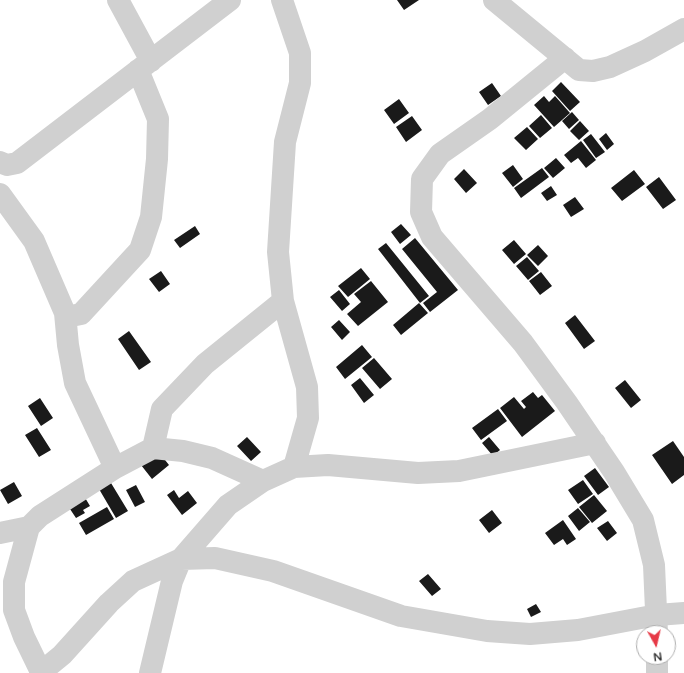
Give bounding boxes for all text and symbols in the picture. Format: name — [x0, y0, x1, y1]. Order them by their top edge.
north arrow — [636, 625, 676, 665]
text: N — [652, 649, 663, 663]

